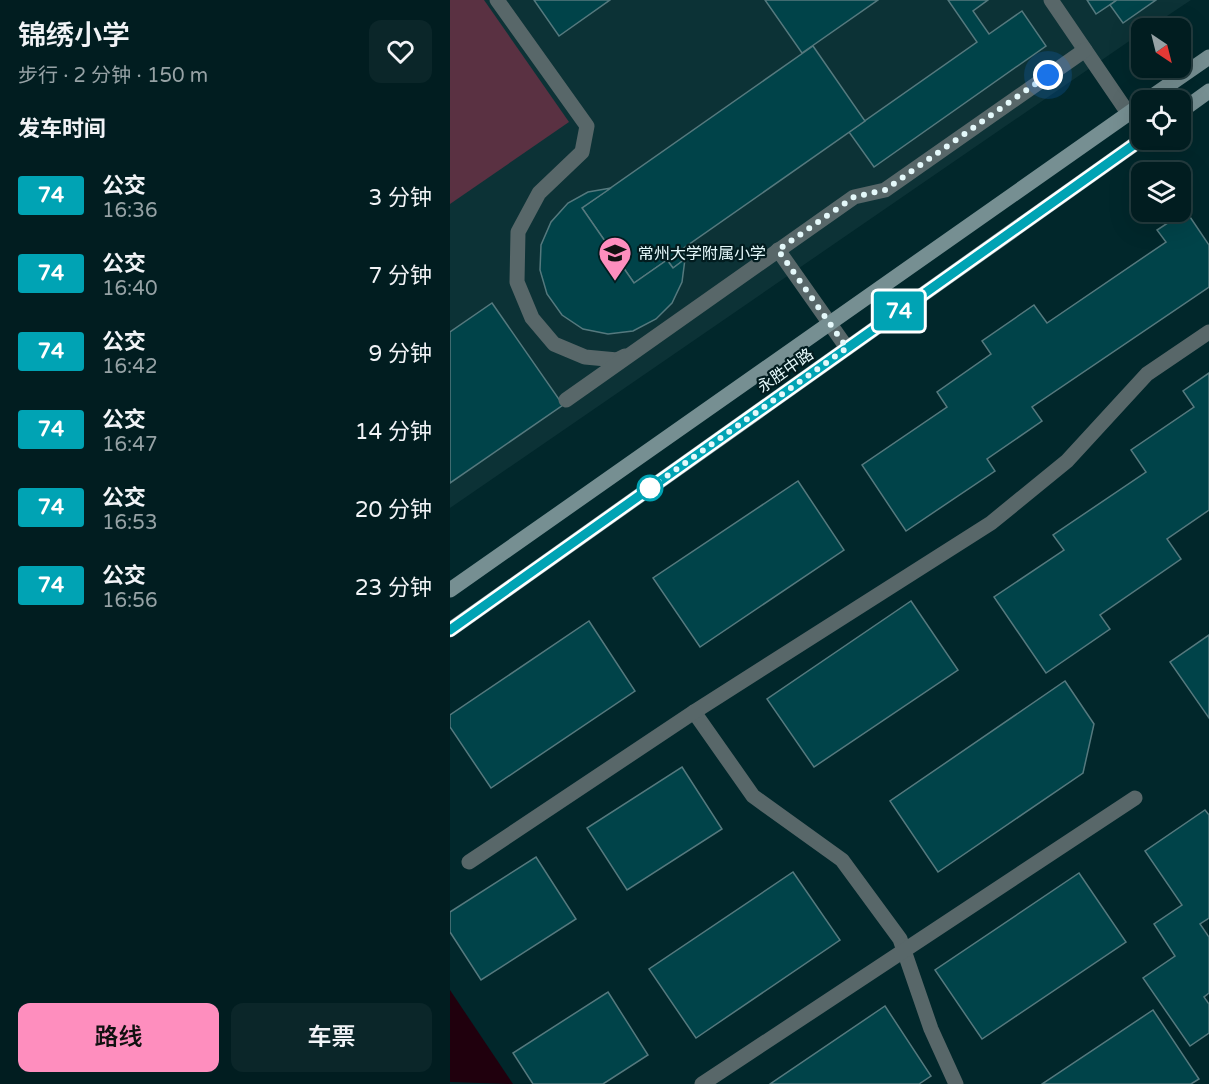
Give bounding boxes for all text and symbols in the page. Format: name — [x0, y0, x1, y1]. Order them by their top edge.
north arrow — [1131, 18, 1191, 78]
map controls — [1131, 18, 1191, 222]
text: 锦绣小学 — [18, 19, 130, 53]
button: heart — [369, 20, 432, 83]
your location — [1033, 60, 1063, 90]
text: 步行 · 2 分钟 · 150 m — [18, 64, 208, 88]
button: locate — [1131, 90, 1191, 150]
text: 发车时间 — [18, 116, 106, 142]
button: layers — [1131, 162, 1191, 222]
text: 公交 — [102, 173, 146, 199]
text: 74 — [38, 183, 64, 208]
text: 3 分钟 — [368, 185, 432, 211]
text: 16:36 — [102, 199, 157, 223]
school or university icon: 常州大学附属小学 — [597, 235, 633, 282]
place label: 常州大学附属小学 — [638, 244, 766, 264]
text: 公交 — [102, 251, 146, 277]
text: 74 — [38, 261, 64, 286]
text: 7 分钟 — [368, 263, 432, 289]
text: 16:40 — [102, 277, 157, 301]
line badge: 74 — [872, 292, 926, 330]
text: 74 — [886, 299, 912, 324]
text: 公交 — [102, 329, 146, 355]
text: 74 — [38, 339, 64, 364]
text: 9 分钟 — [368, 341, 432, 367]
street label: 永胜中路 — [754, 344, 818, 397]
text: 16:42 — [102, 355, 157, 379]
text: 公交 — [102, 407, 146, 433]
text: 74 — [38, 417, 64, 442]
text: 14 分钟 — [355, 419, 432, 445]
text: 16:47 — [102, 433, 157, 457]
unlabelled marker — [637, 475, 663, 501]
text: 公交 — [102, 485, 146, 511]
text: 74 — [38, 495, 64, 520]
text: 20 分钟 — [355, 497, 432, 523]
text: 16:53 — [102, 511, 157, 535]
text: 公交 — [102, 563, 146, 589]
text: 74 — [38, 573, 64, 598]
text: 23 分钟 — [355, 575, 432, 601]
text: 16:56 — [102, 589, 157, 613]
button: 路线 — [18, 1003, 219, 1072]
button: 车票 — [231, 1003, 432, 1072]

